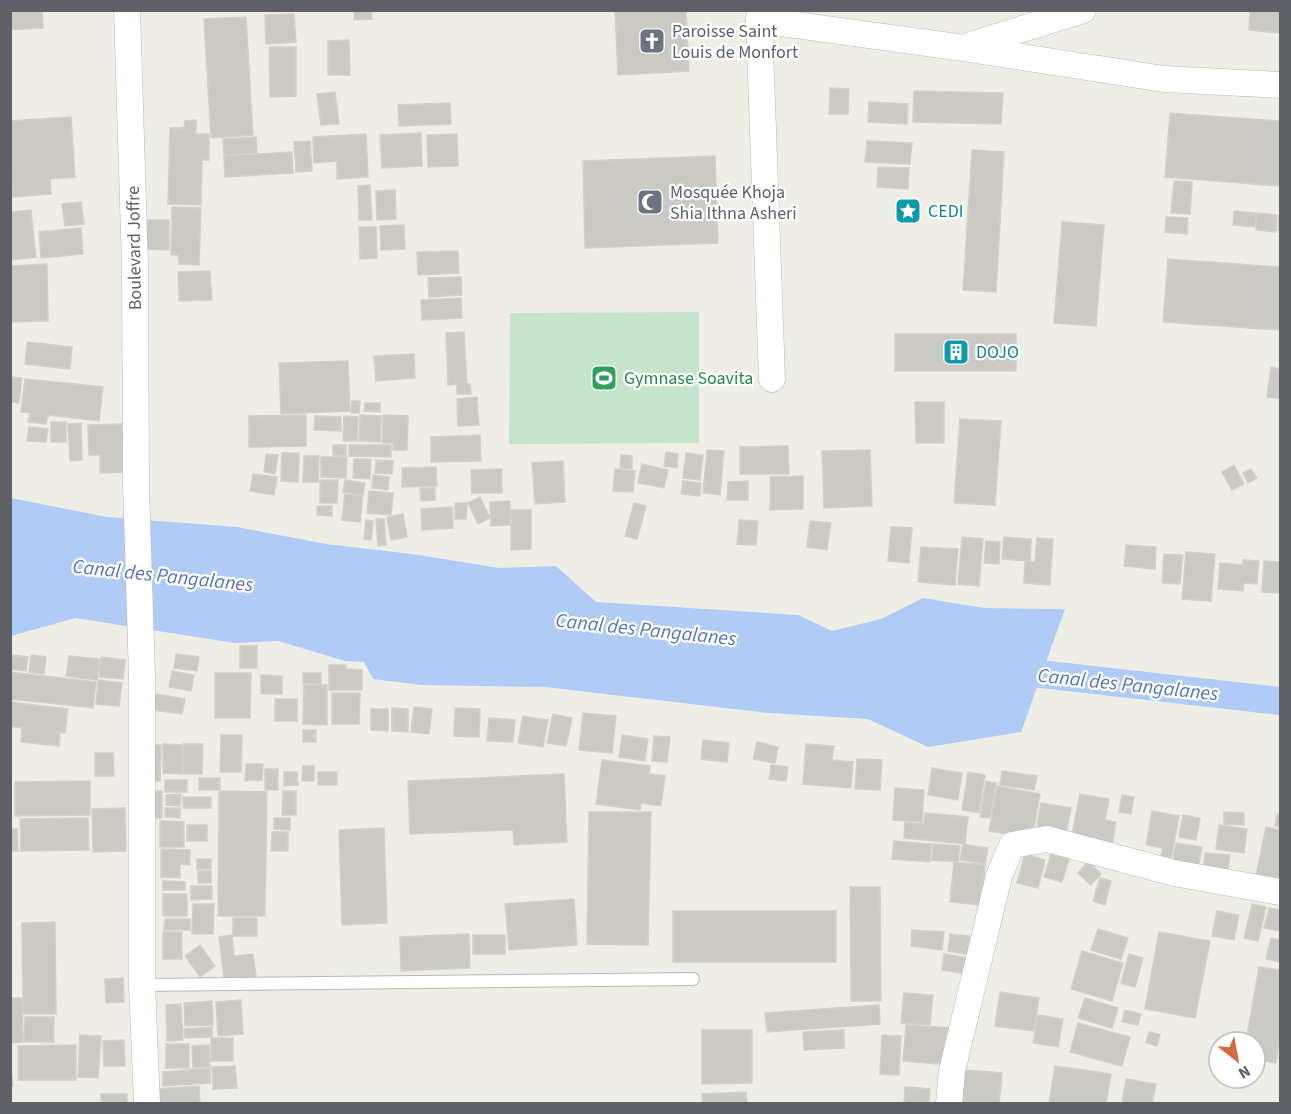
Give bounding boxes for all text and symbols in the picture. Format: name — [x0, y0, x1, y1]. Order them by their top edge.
place label: Paroisse Saint Louis de Monfort — [672, 19, 798, 65]
church icon: Paroisse Saint Louis de Monfort — [637, 26, 667, 56]
place label: Mosquée Khoja Shia Ithna Asheri — [670, 180, 797, 226]
street label: Boulevard Joffre — [121, 186, 148, 310]
mosque icon: Mosquée Khoja Shia Ithna Asheri — [635, 187, 665, 217]
place icon: CEDI — [893, 196, 923, 226]
place label: CEDI — [928, 199, 964, 224]
building icon: DOJO — [941, 337, 971, 367]
place label: DOJO — [976, 340, 1019, 365]
sports icon: Gymnase Soavita — [589, 363, 619, 393]
place label: Gymnase Soavita — [624, 366, 753, 391]
water label: Canal des Pangalanes — [71, 553, 255, 599]
water label: Canal des Pangalanes — [554, 607, 738, 653]
water label: Canal des Pangalanes — [1036, 662, 1220, 708]
north arrow — [1207, 1030, 1267, 1090]
text: N — [1234, 1060, 1254, 1084]

